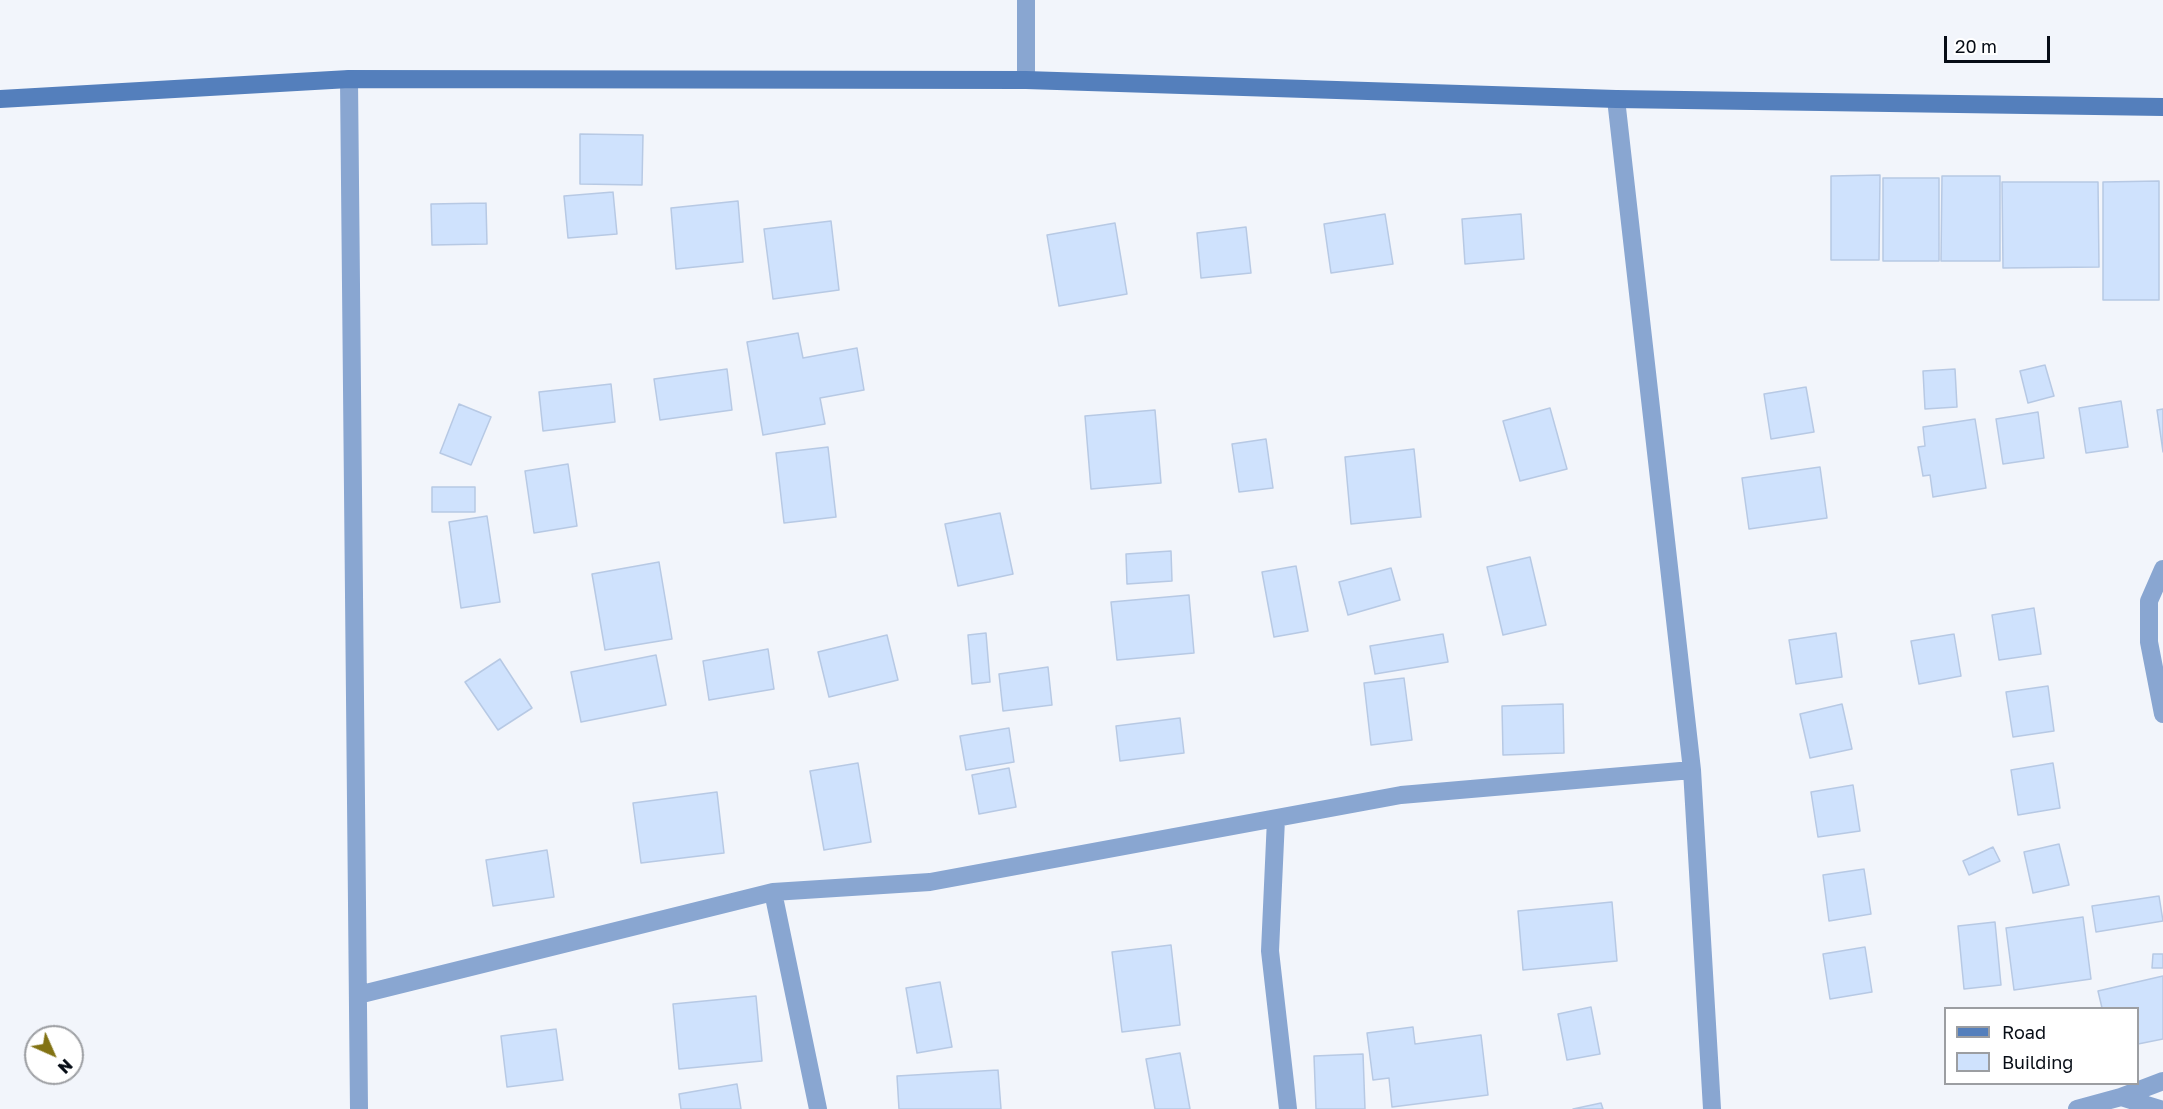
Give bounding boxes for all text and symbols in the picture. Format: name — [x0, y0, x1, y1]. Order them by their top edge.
scale bar — [1947, 24, 2054, 62]
text: 20 m — [1955, 35, 1997, 57]
legend — [1944, 1007, 2139, 1085]
text: Road — [2002, 1021, 2046, 1043]
north arrow — [24, 1025, 84, 1085]
text: Building — [2002, 1051, 2073, 1073]
text: N — [54, 1055, 77, 1078]

